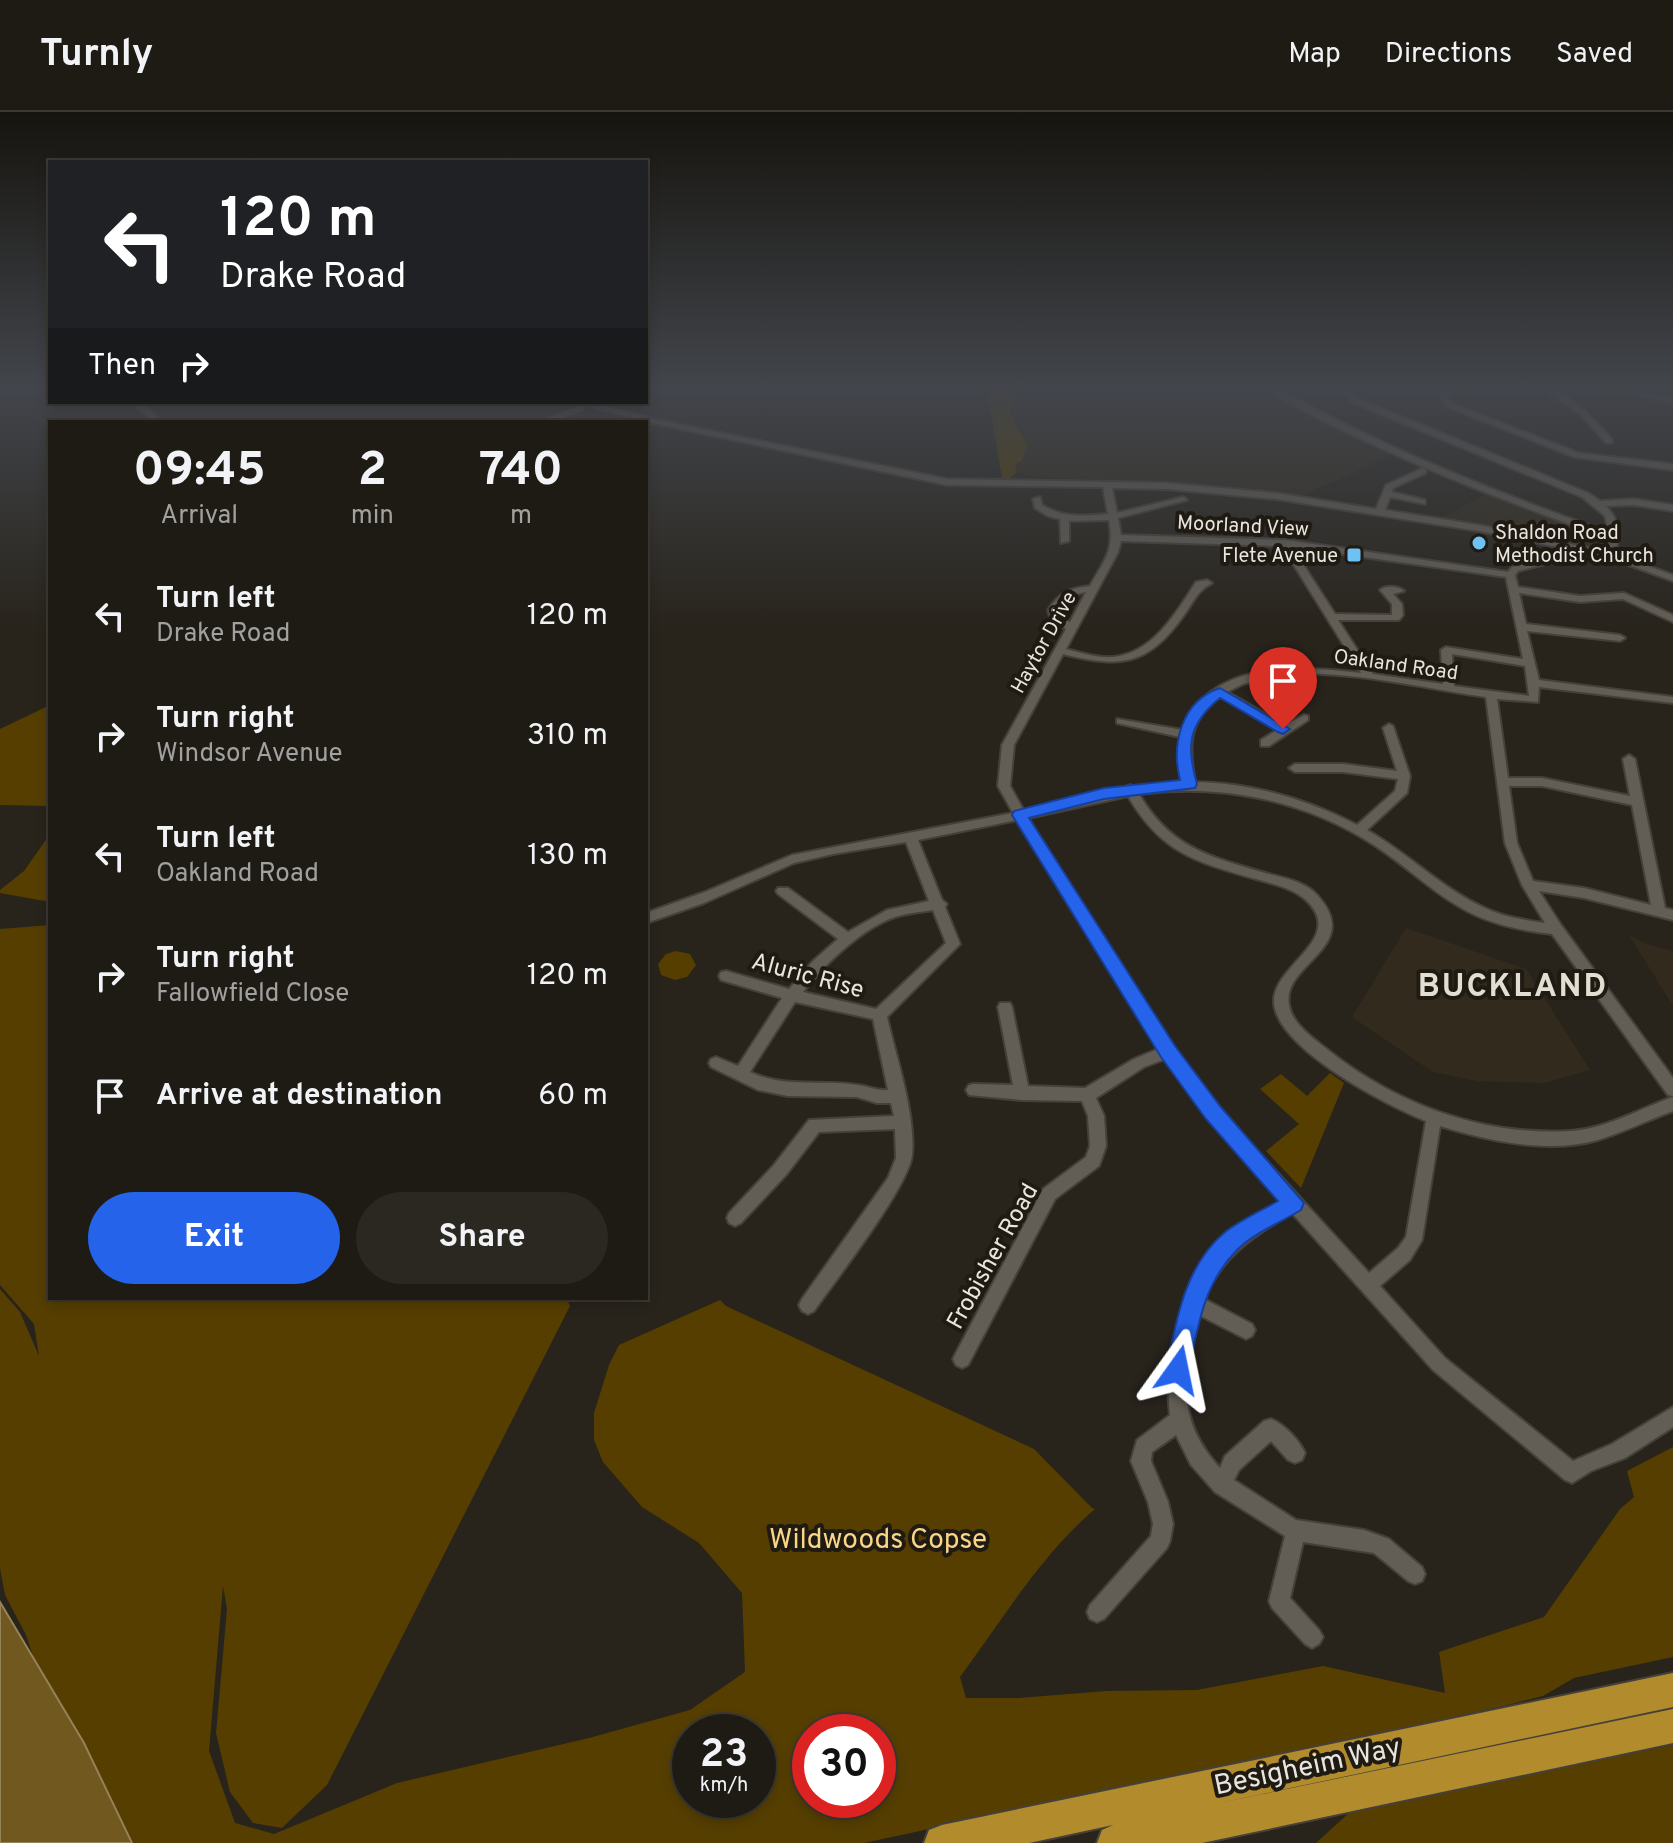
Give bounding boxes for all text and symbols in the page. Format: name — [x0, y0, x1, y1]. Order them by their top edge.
text: Turnly — [40, 31, 153, 80]
text: Map — [1288, 37, 1341, 73]
text: Directions — [1385, 37, 1512, 73]
text: Saved — [1556, 37, 1633, 73]
text: 120 m — [220, 186, 377, 256]
icon: left — [88, 192, 192, 296]
text: Drake Road — [220, 255, 406, 301]
icon: right — [172, 344, 216, 388]
text: Then — [88, 348, 156, 385]
text: 09:45 — [133, 442, 266, 502]
text: 2 — [358, 442, 387, 502]
text: 740 — [479, 442, 563, 502]
text: Arrival — [161, 500, 238, 533]
text: min — [351, 500, 394, 533]
text: m — [510, 500, 532, 533]
street label: Moorland View — [1176, 511, 1310, 543]
place label: Shaldon Road Methodist Church — [1495, 521, 1654, 570]
marker: Shaldon Road Methodist Church — [1470, 534, 1488, 552]
place label: Flete Avenue — [1222, 544, 1338, 570]
marker: Flete Avenue — [1345, 546, 1363, 564]
text: Turn left — [156, 581, 276, 618]
street label: Haytor Drive — [1006, 587, 1083, 699]
icon: left — [88, 594, 132, 638]
text: 120 m — [527, 598, 608, 635]
text: Drake Road — [156, 618, 290, 651]
street label: Oakland Road — [1332, 644, 1460, 688]
pin — [1249, 647, 1317, 729]
icon: arrive — [1261, 659, 1305, 703]
text: Turn right — [156, 701, 294, 738]
icon: right — [88, 714, 132, 758]
text: 310 m — [527, 718, 608, 755]
text: Windsor Avenue — [156, 738, 343, 771]
text: Turn left — [156, 821, 276, 858]
icon: left — [88, 834, 132, 878]
text: 130 m — [527, 838, 608, 875]
text: Oakland Road — [156, 858, 319, 891]
text: Turn right — [156, 941, 294, 978]
street label: Aluric Rise — [748, 948, 867, 1006]
icon: right — [88, 954, 132, 998]
text: 120 m — [527, 958, 608, 995]
district label: BUCKLAND — [1418, 968, 1608, 1008]
text: Fallowfield Close — [156, 978, 349, 1011]
icon: arrive — [88, 1074, 132, 1118]
text: Arrive at destination — [156, 1078, 442, 1115]
text: 60 m — [538, 1078, 608, 1115]
street label: Frobisher Road — [941, 1179, 1046, 1335]
button: Exit — [88, 1192, 340, 1284]
button: Share — [356, 1192, 608, 1284]
position arrow — [1136, 1328, 1220, 1412]
park label: Wildwoods Copse — [769, 1523, 987, 1559]
speed limit sign: 30 — [792, 1714, 896, 1818]
text: 23 — [700, 1731, 748, 1781]
street label: Besigheim Way — [1211, 1731, 1404, 1805]
text: km/h — [700, 1773, 748, 1799]

